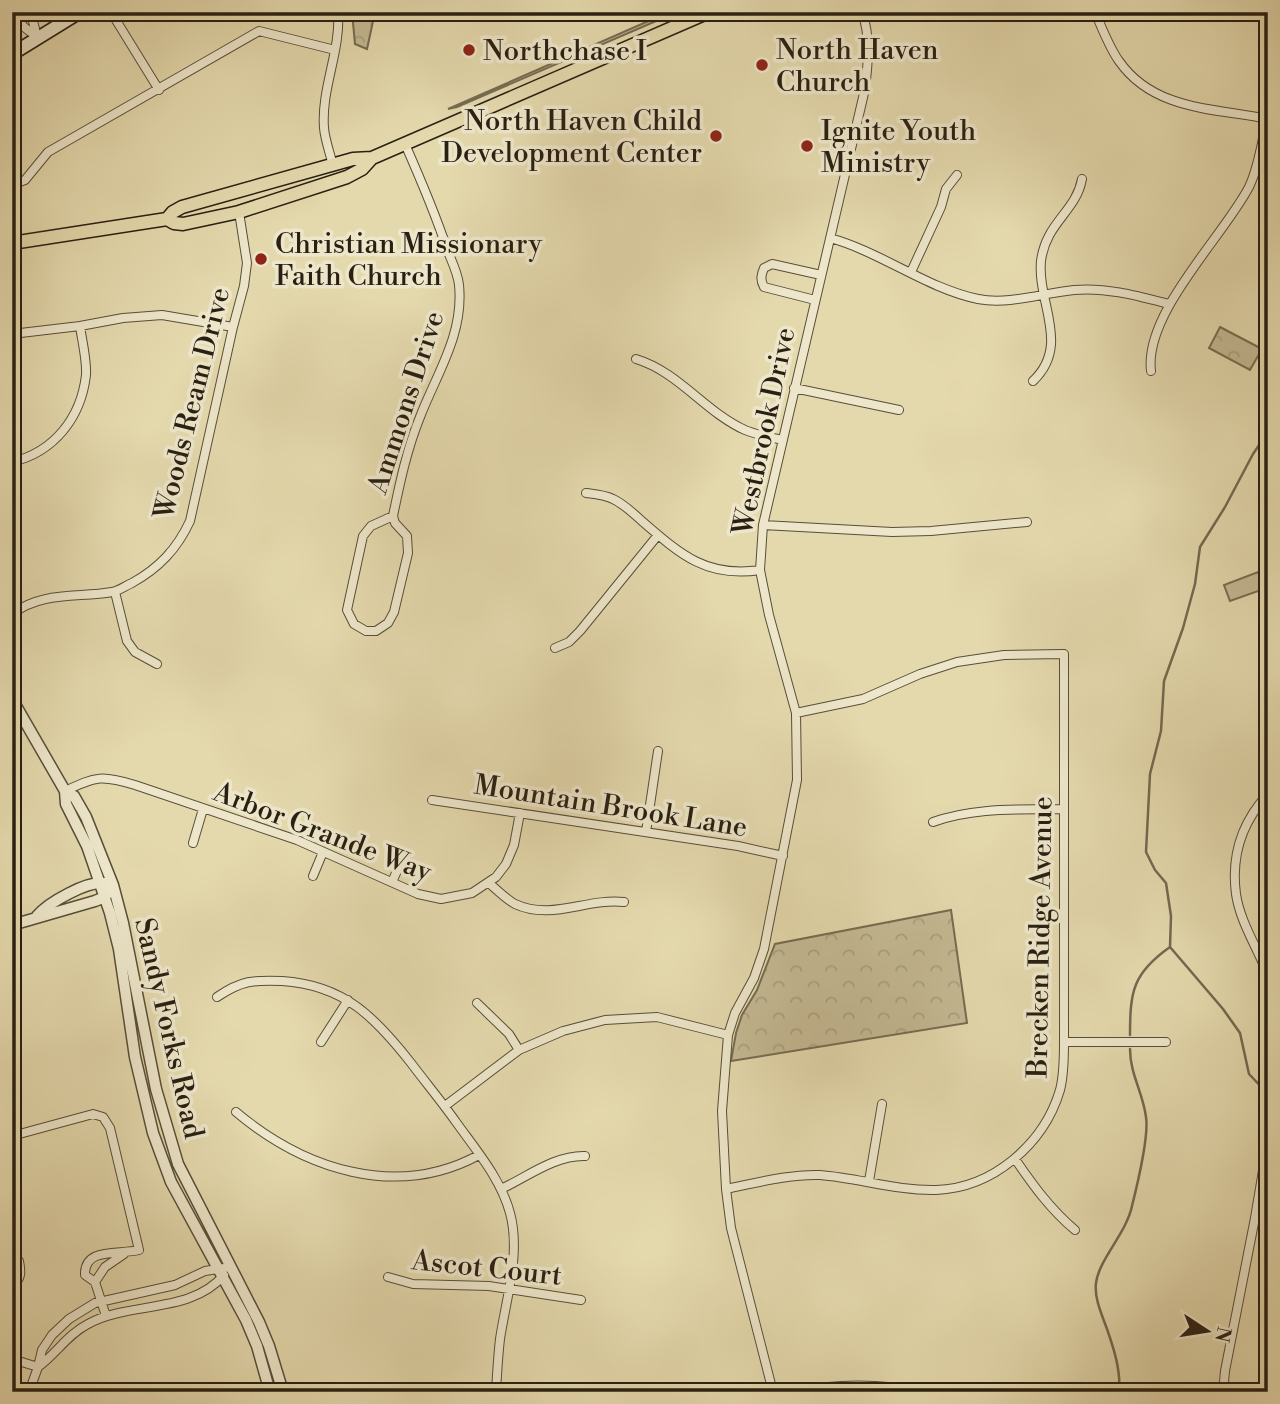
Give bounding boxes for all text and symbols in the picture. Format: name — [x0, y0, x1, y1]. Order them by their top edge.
place label: North Haven Church — [776, 33, 939, 100]
place label: Northchase I — [483, 34, 647, 69]
marker: Northchase I — [461, 42, 477, 58]
marker: North Haven Church — [754, 57, 770, 73]
place label: North Haven Child Development Center — [441, 104, 702, 171]
place label: Ignite Youth Ministry — [821, 114, 977, 181]
marker: North Haven Child Development Center — [708, 128, 724, 144]
marker: Ignite Youth Ministry — [799, 138, 815, 154]
place label: Christian Missionary Faith Church — [275, 227, 543, 294]
marker: Christian Missionary Faith Church — [253, 251, 269, 267]
street label: Woods Ream Drive — [146, 284, 238, 524]
street label: Ammons Drive — [360, 307, 452, 499]
street label: Westbrook Drive — [725, 324, 804, 539]
street label: Mountain Brook Lane — [472, 768, 750, 845]
street label: Arbor Grande Way — [207, 774, 437, 890]
street label: Brecken Ridge Avenue — [1021, 796, 1060, 1079]
street label: Sandy Forks Road — [126, 915, 211, 1142]
street label: Ascot Court — [409, 1243, 564, 1294]
north arrow — [1172, 1296, 1242, 1366]
text: N — [1209, 1324, 1236, 1344]

